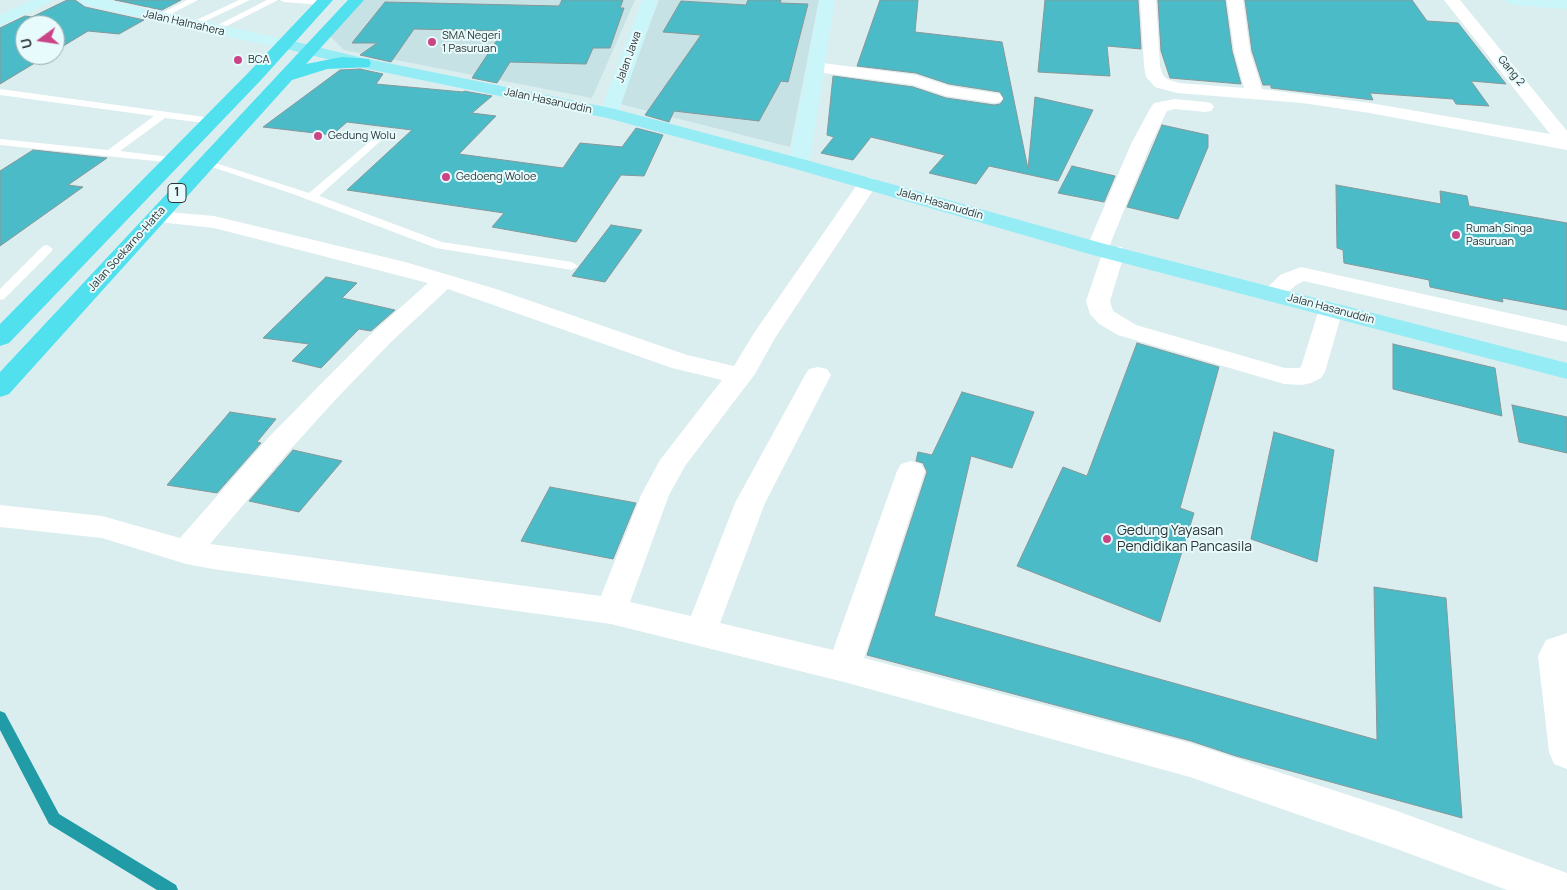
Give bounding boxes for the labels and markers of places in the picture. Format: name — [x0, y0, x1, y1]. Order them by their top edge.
place label: SMA Negeri 1 Pasuruan — [442, 29, 501, 55]
marker: SMA Negeri 1 Pasuruan — [426, 36, 438, 48]
place label: BCA — [248, 53, 269, 67]
marker: BCA — [232, 54, 244, 66]
place label: Gedung Wolu — [328, 129, 396, 143]
marker: Gedung Wolu — [312, 130, 324, 142]
place label: Gedoeng Woloe — [456, 170, 536, 184]
marker: Gedoeng Woloe — [440, 171, 452, 183]
place label: Rumah Singa Pasuruan — [1466, 222, 1532, 248]
marker: Rumah Singa Pasuruan — [1450, 229, 1462, 241]
place label: Gedung Yayasan Pendidikan Pancasila — [1117, 523, 1252, 556]
marker: Gedung Yayasan Pendidikan Pancasila — [1101, 533, 1113, 545]

